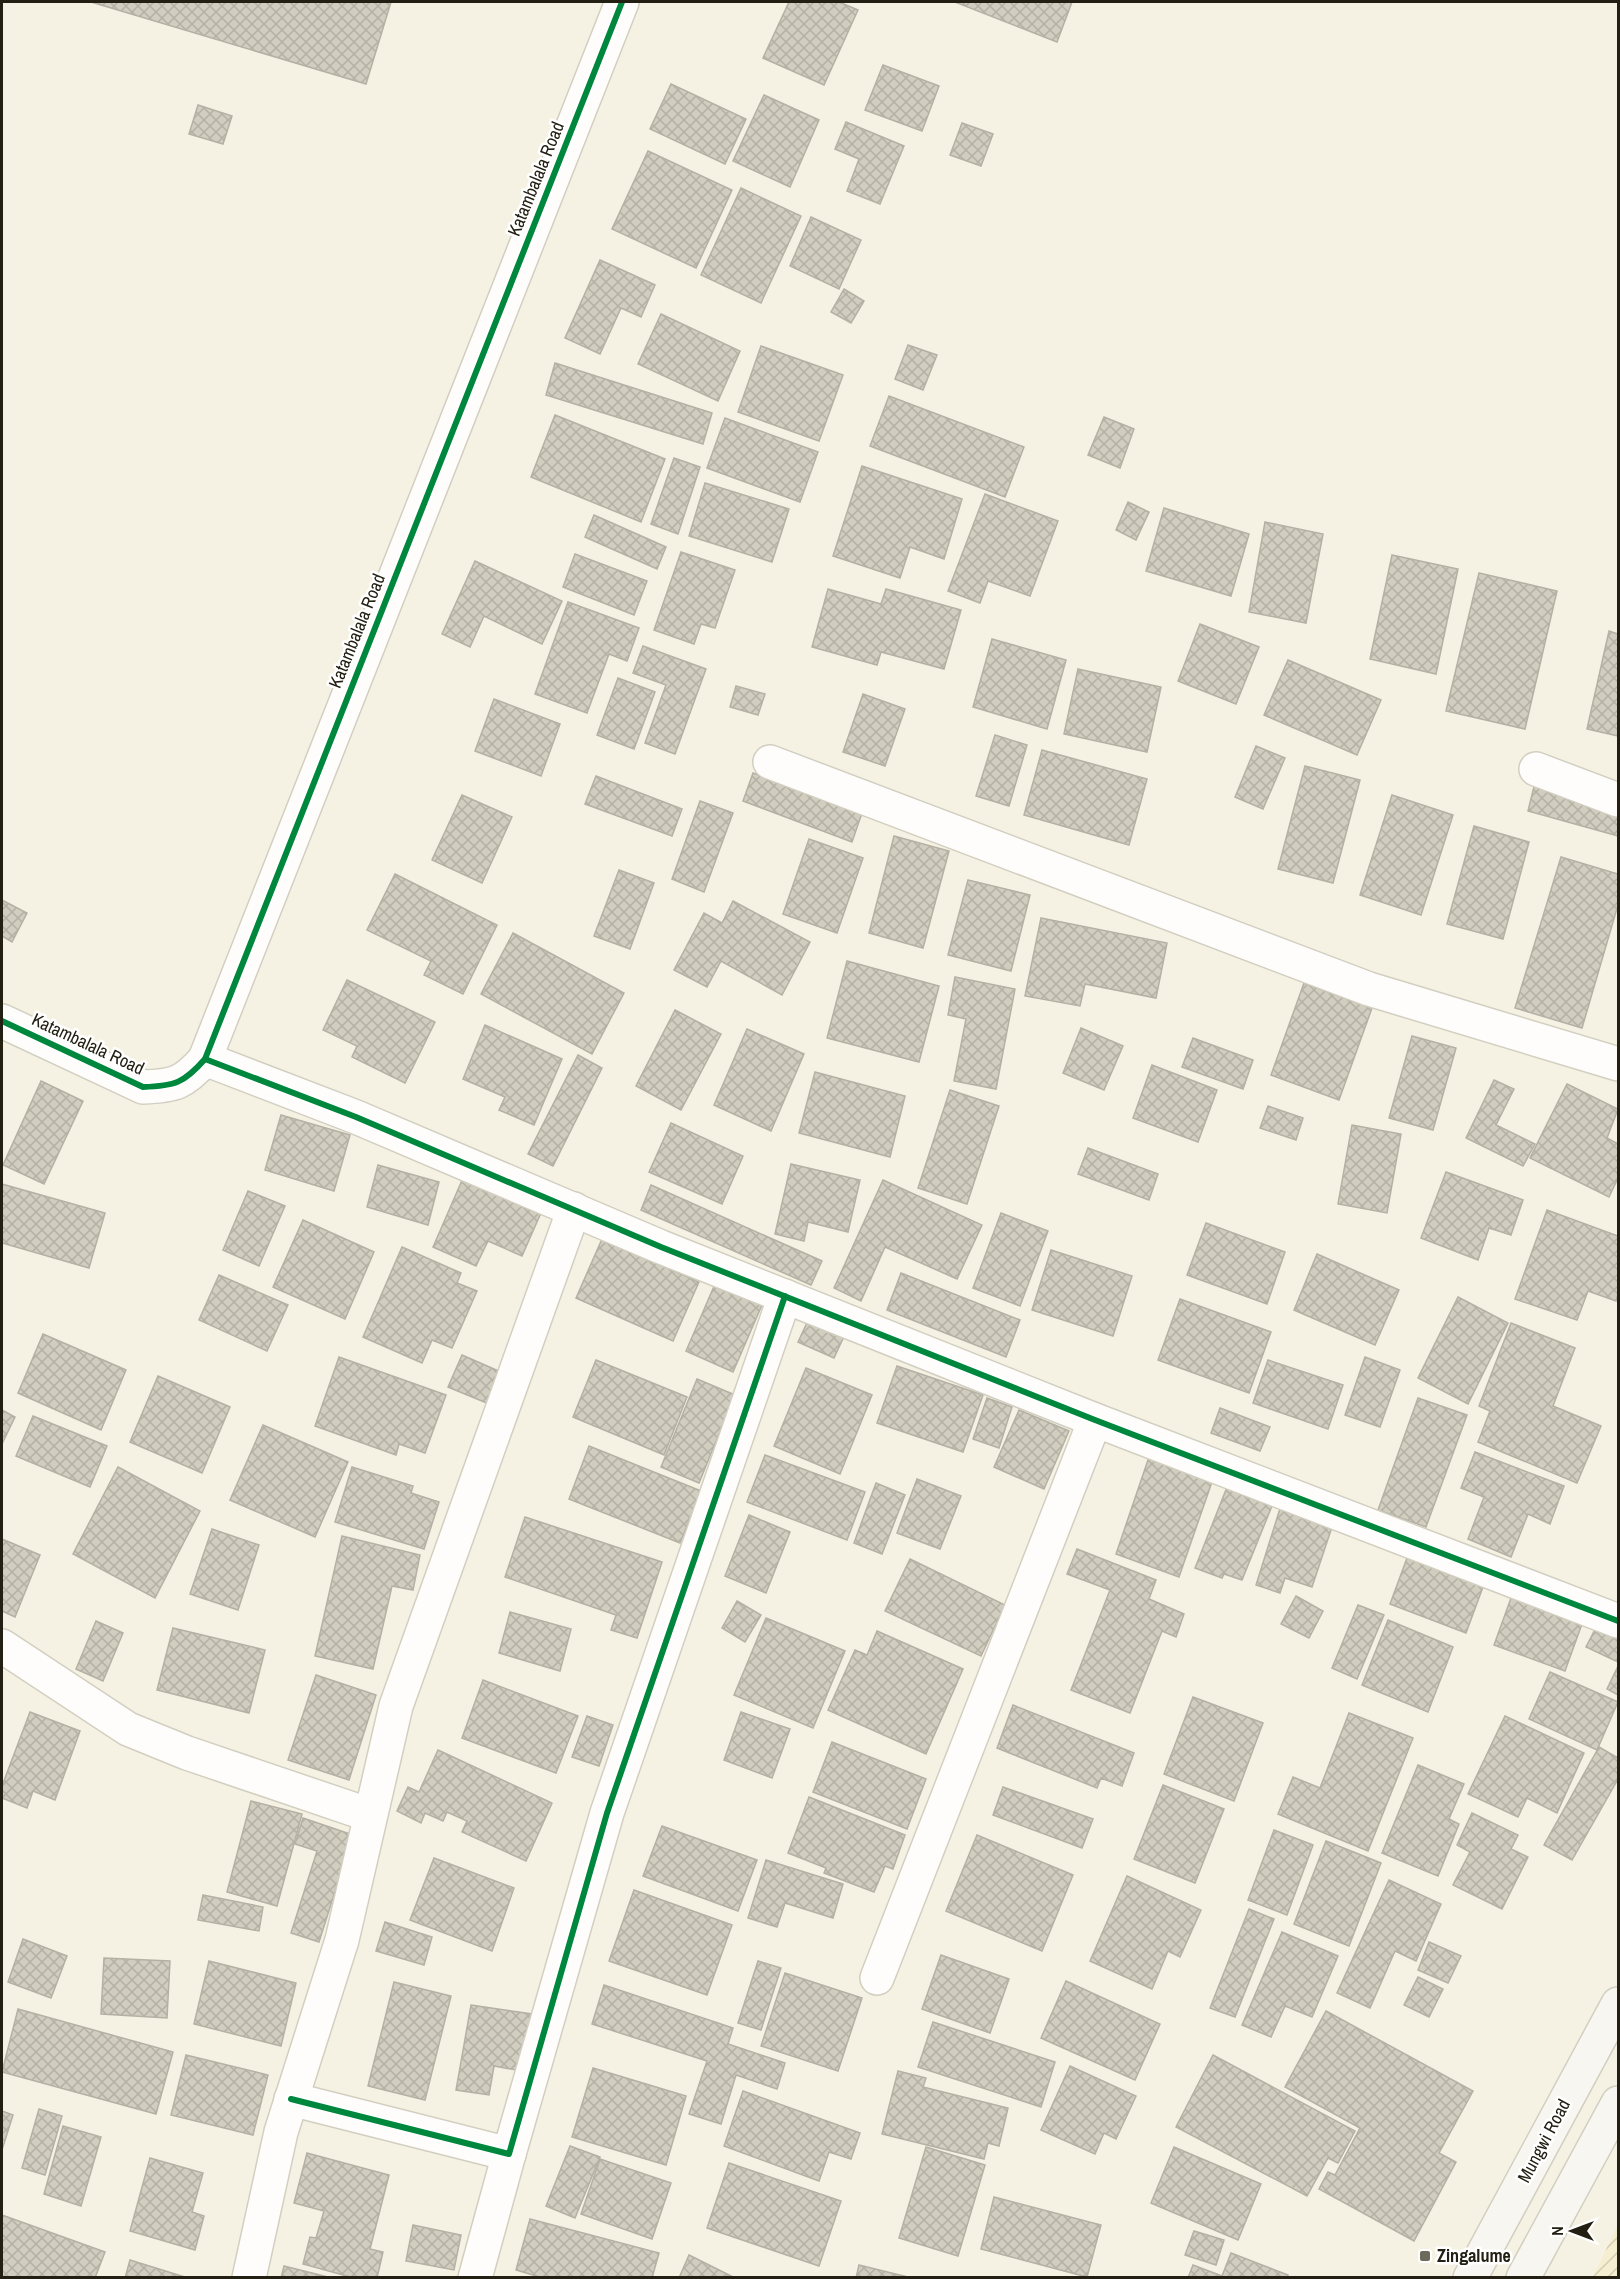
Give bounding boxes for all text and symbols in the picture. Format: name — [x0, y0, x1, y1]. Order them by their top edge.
street label: Katambalala Road — [501, 118, 570, 240]
street label: Katambalala Road — [322, 570, 391, 692]
street label: Katambalala Road — [28, 1007, 149, 1081]
street label: Mungwi Road — [1511, 2095, 1576, 2187]
north arrow — [1542, 2201, 1602, 2261]
text: N — [1546, 2226, 1568, 2236]
place label: Zingalume — [1437, 2243, 1511, 2268]
marker: Zingalume — [1418, 2249, 1432, 2263]

